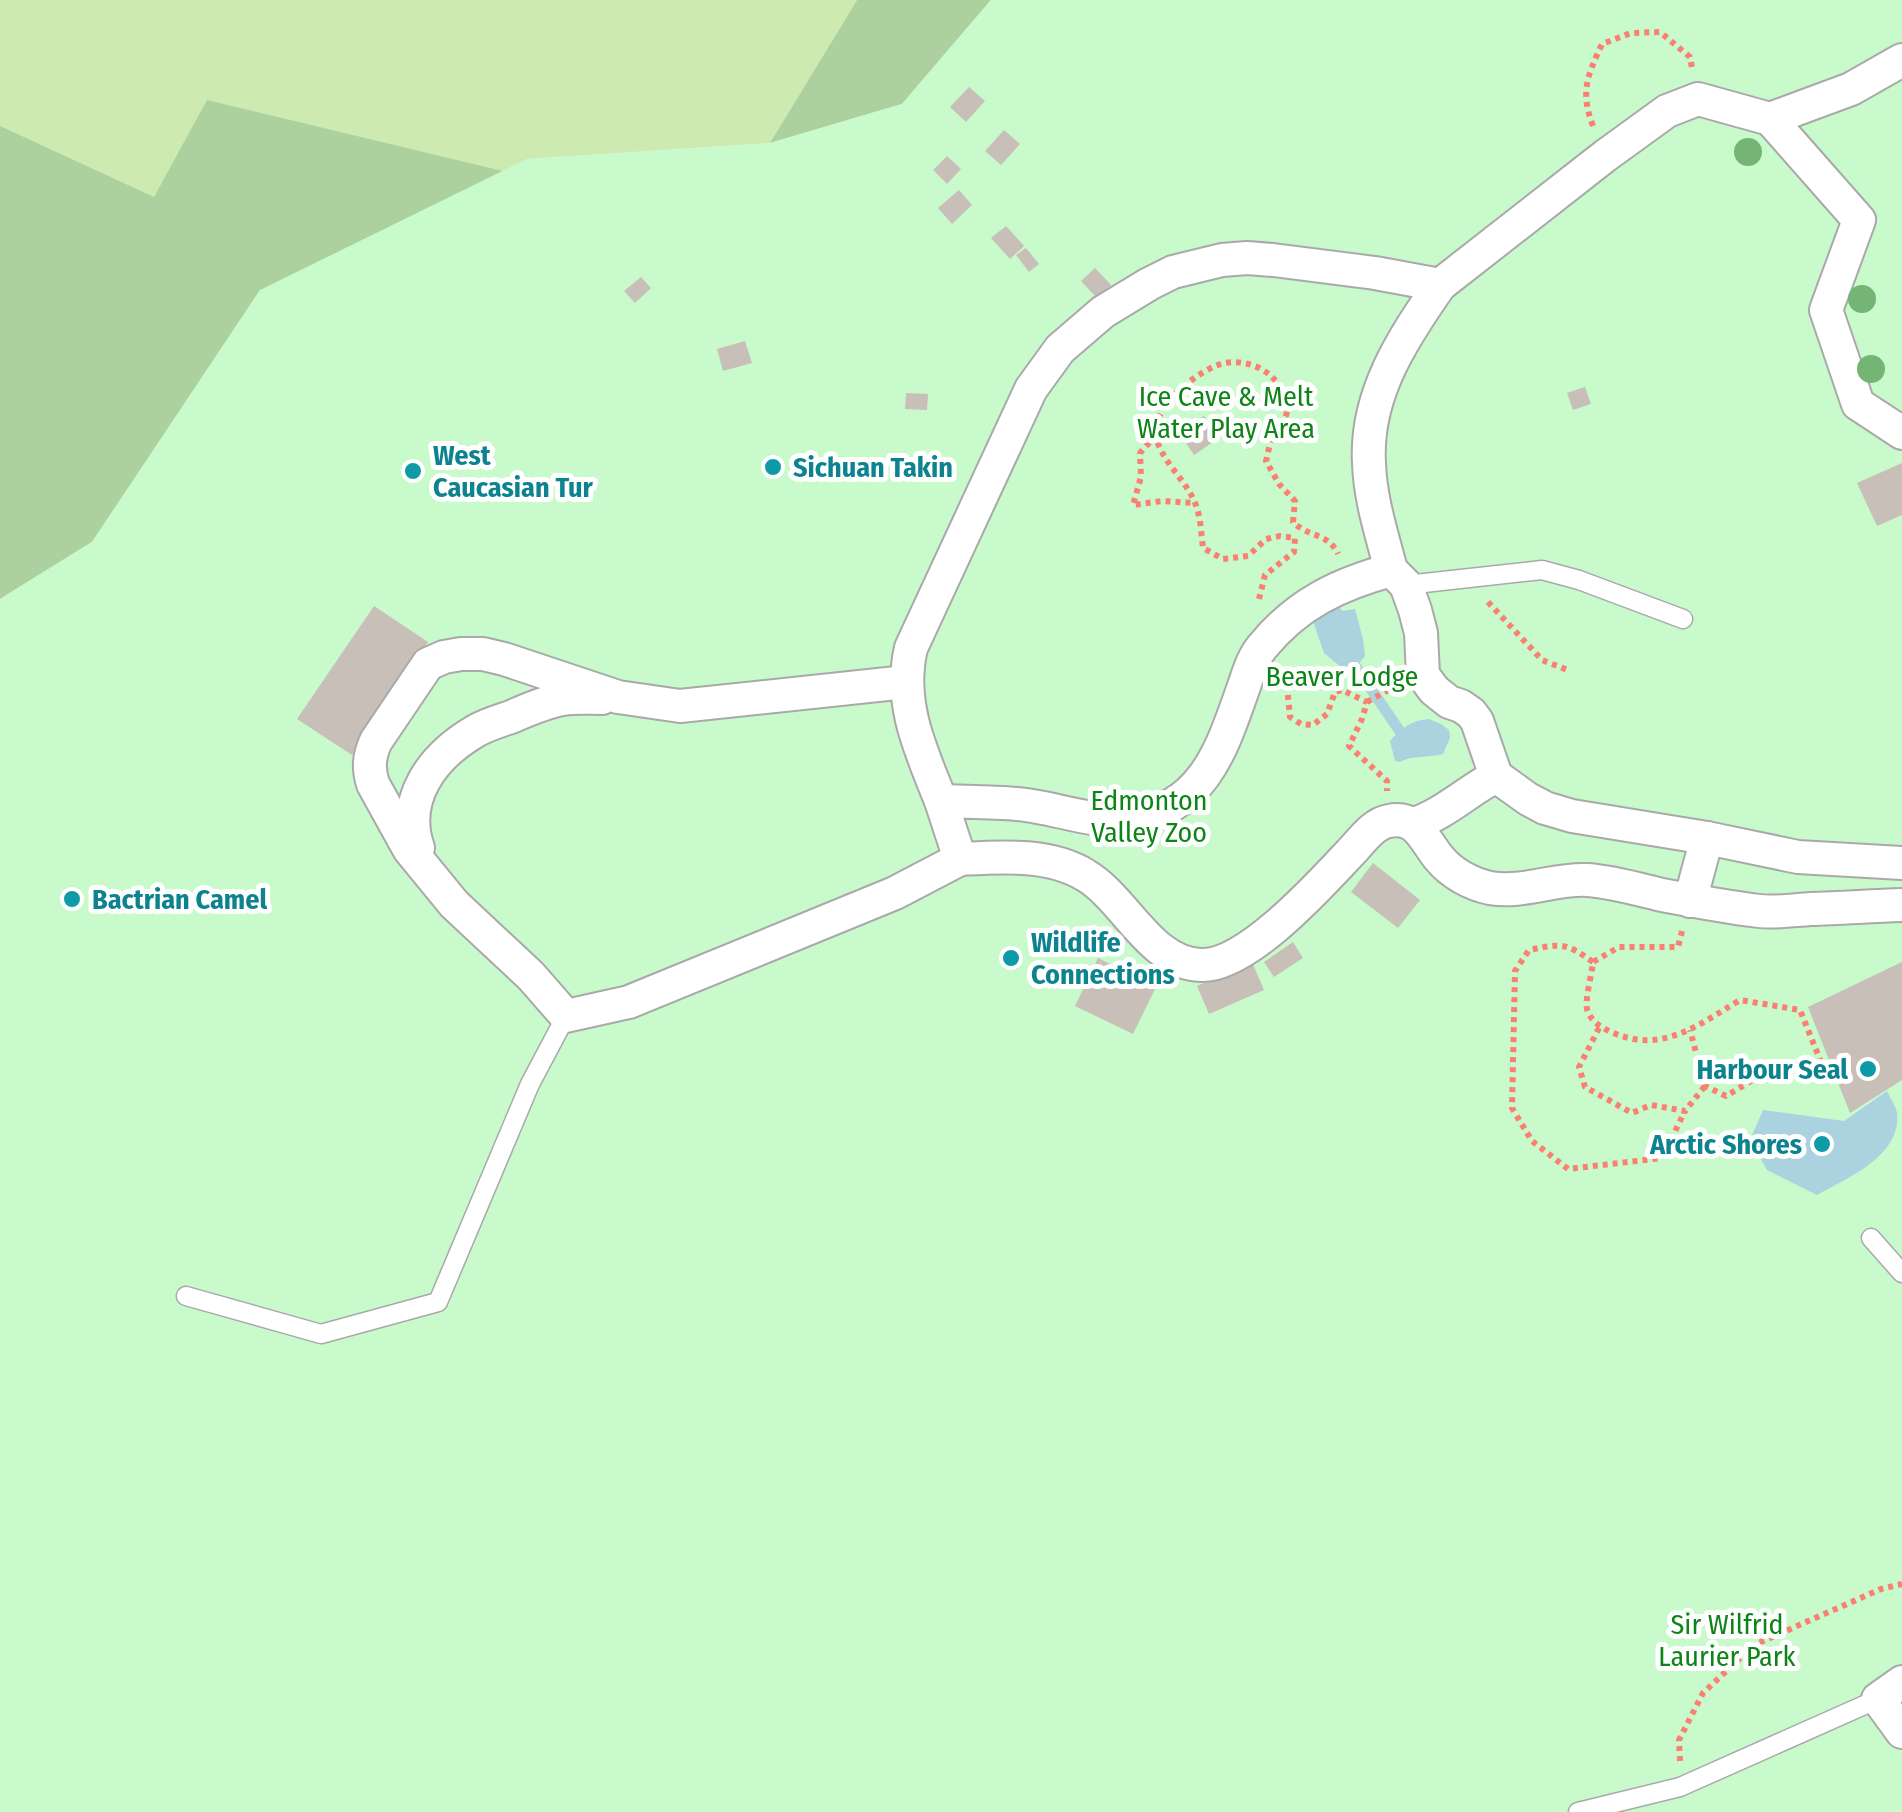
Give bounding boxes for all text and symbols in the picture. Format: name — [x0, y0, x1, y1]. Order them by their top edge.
park label: Ice Cave & Melt Water Play Area — [1137, 380, 1315, 445]
place label: West Caucasian Tur — [433, 439, 594, 504]
place label: Sichuan Takin — [793, 451, 953, 484]
marker: Sichuan Takin — [762, 456, 784, 478]
marker: West Caucasian Tur — [402, 460, 424, 482]
park label: Beaver Lodge — [1266, 660, 1418, 693]
park label: Edmonton Valley Zoo — [1091, 784, 1207, 849]
place label: Bactrian Camel — [92, 883, 267, 916]
marker: Bactrian Camel — [61, 888, 83, 910]
place label: Wildlife Connections — [1031, 926, 1175, 991]
marker: Wildlife Connections — [1000, 947, 1022, 969]
place label: Harbour Seal — [1696, 1053, 1848, 1086]
marker: Harbour Seal — [1857, 1058, 1879, 1080]
place label: Arctic Shores — [1649, 1128, 1802, 1161]
marker: Arctic Shores — [1811, 1133, 1833, 1155]
park label: Sir Wilfrid Laurier Park — [1658, 1608, 1797, 1673]

